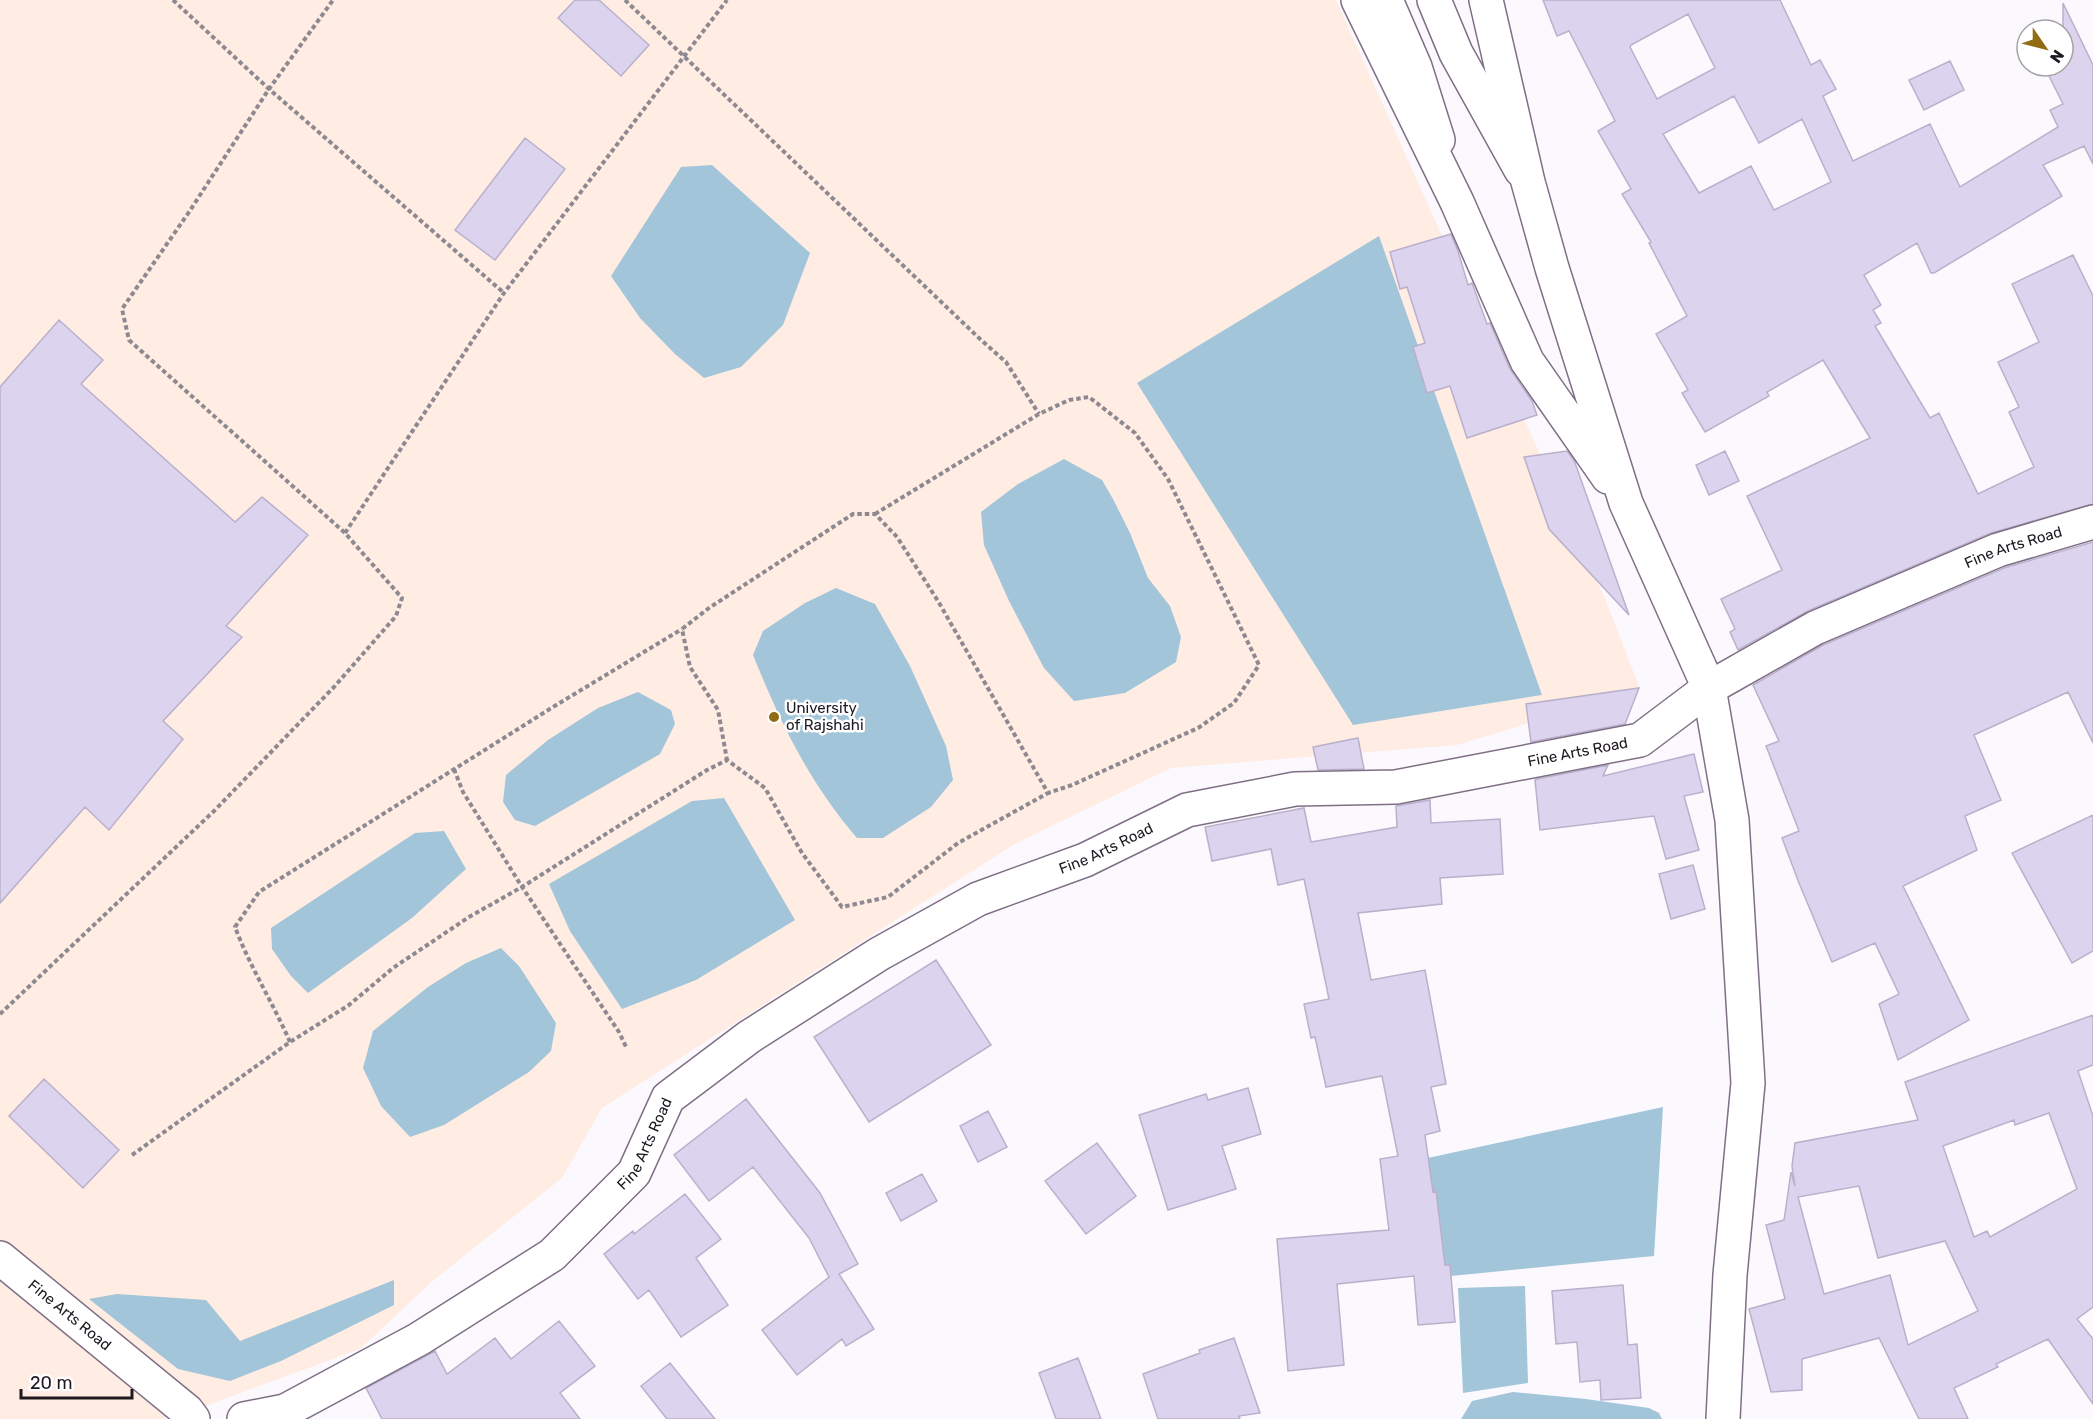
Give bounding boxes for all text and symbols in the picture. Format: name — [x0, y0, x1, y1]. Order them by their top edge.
north arrow — [2015, 18, 2075, 78]
text: N — [2046, 46, 2068, 66]
street label: Fine Arts Road — [1962, 523, 2064, 572]
place label: University of Rajshahi — [786, 699, 864, 734]
marker: University of Rajshahi — [767, 710, 781, 724]
street label: Fine Arts Road — [1526, 734, 1629, 770]
street label: Fine Arts Road — [1056, 819, 1156, 878]
street label: Fine Arts Road — [613, 1095, 676, 1194]
street label: Fine Arts Road — [25, 1276, 115, 1354]
scale bar — [21, 1362, 132, 1400]
text: 20 m — [30, 1372, 72, 1394]

